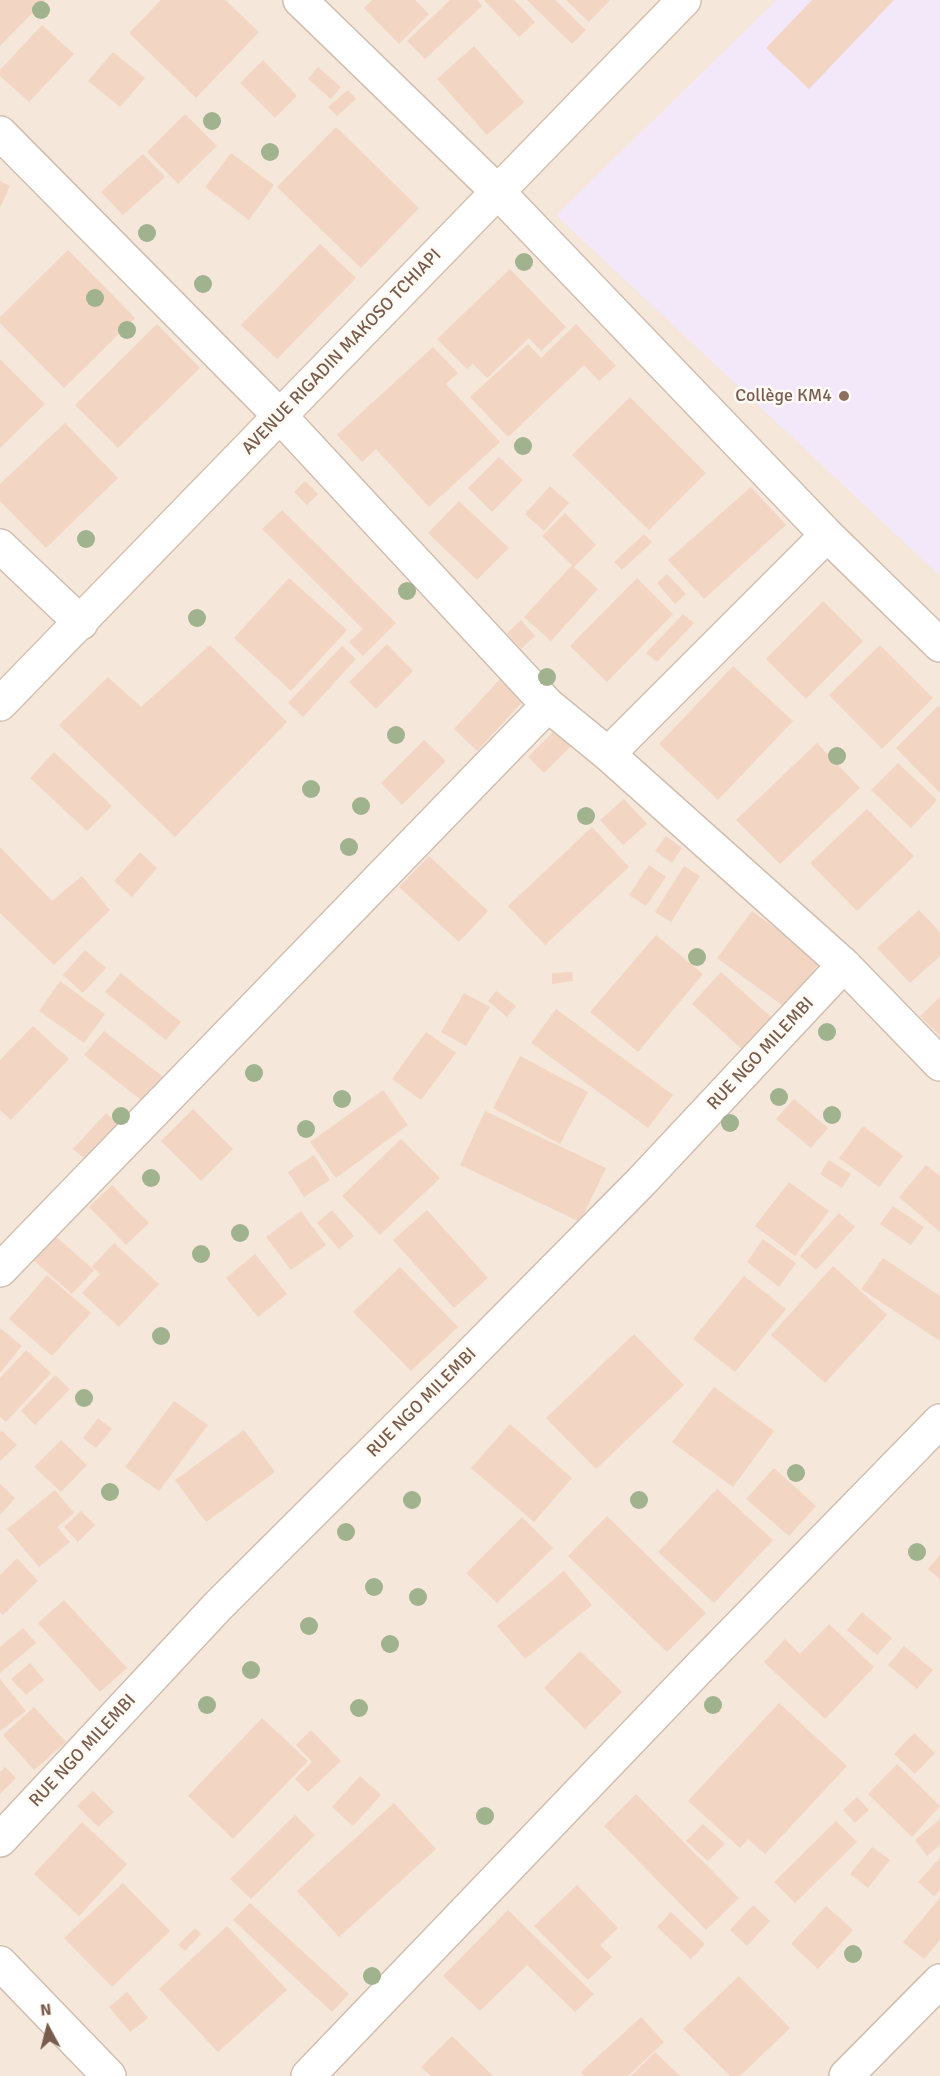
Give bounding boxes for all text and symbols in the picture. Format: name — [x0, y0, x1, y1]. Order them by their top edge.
street label: AVENUE RIGADIN MAKOSO TCHIAPI — [238, 245, 446, 459]
place label: Collège KM4 — [735, 385, 832, 407]
marker: Collège KM4 — [837, 389, 851, 403]
street label: RUE NGO MILEMBI — [703, 993, 819, 1115]
street label: RUE NGO MILEMBI — [363, 1344, 481, 1462]
street label: RUE NGO MILEMBI — [25, 1690, 141, 1812]
north arrow — [18, 1998, 78, 2058]
text: N — [39, 2000, 53, 2021]

